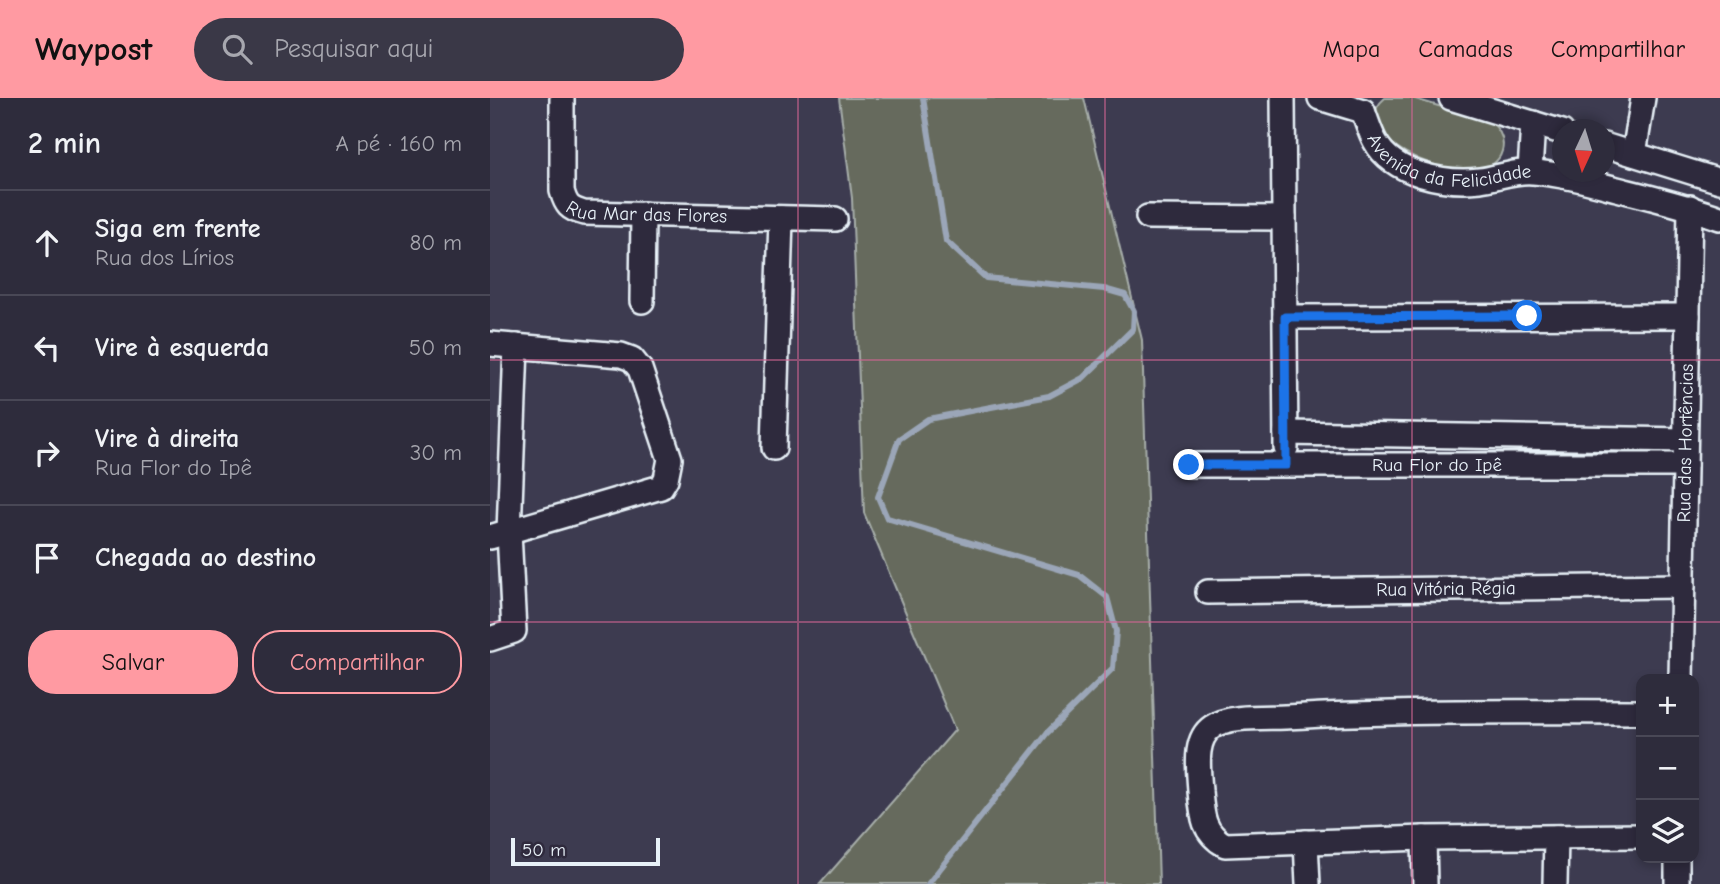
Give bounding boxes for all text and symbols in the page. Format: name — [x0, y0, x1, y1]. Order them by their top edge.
search box — [194, 18, 684, 81]
text: Waypost — [35, 30, 152, 68]
icon: search — [218, 30, 256, 68]
text: Pesquisar aqui — [274, 34, 433, 64]
text: Mapa — [1323, 35, 1380, 63]
text: Camadas — [1418, 35, 1513, 63]
text: Compartilhar — [1551, 35, 1685, 63]
north arrow — [1552, 119, 1615, 182]
text: 2 min — [28, 126, 101, 161]
text: A pé · 160 m — [336, 130, 462, 157]
street label: Avenida da Felicidade — [1362, 130, 1531, 192]
street label: Rua Mar das Flores — [562, 196, 727, 227]
text: Siga em frente — [95, 214, 261, 244]
icon: ahead — [28, 224, 66, 262]
text: 80 m — [409, 229, 462, 256]
text: Rua dos Lírios — [95, 244, 234, 271]
route start — [1511, 300, 1542, 331]
icon: left — [28, 329, 66, 367]
text: Vire à esquerda — [95, 333, 269, 363]
text: 50 m — [409, 334, 462, 361]
street label: Rua das Hortências — [1673, 363, 1698, 523]
text: Vire à direita — [95, 424, 239, 454]
icon: right — [28, 434, 66, 472]
text: 30 m — [410, 439, 462, 466]
route end — [1173, 449, 1204, 480]
text: Rua Flor do Ipê — [95, 454, 252, 481]
street label: Rua Flor do Ipê — [1372, 454, 1502, 476]
icon: arrive — [28, 539, 66, 577]
text: Chegada ao destino — [95, 543, 316, 573]
street label: Rua Vitória Régia — [1376, 577, 1516, 601]
button: Salvar — [28, 630, 238, 694]
button: Compartilhar — [252, 630, 462, 694]
map controls — [1636, 674, 1699, 863]
button: + — [1636, 674, 1699, 737]
button: − — [1636, 737, 1699, 800]
button: layers — [1636, 800, 1699, 863]
scale bar — [511, 835, 660, 867]
text: 50 m — [522, 839, 566, 861]

